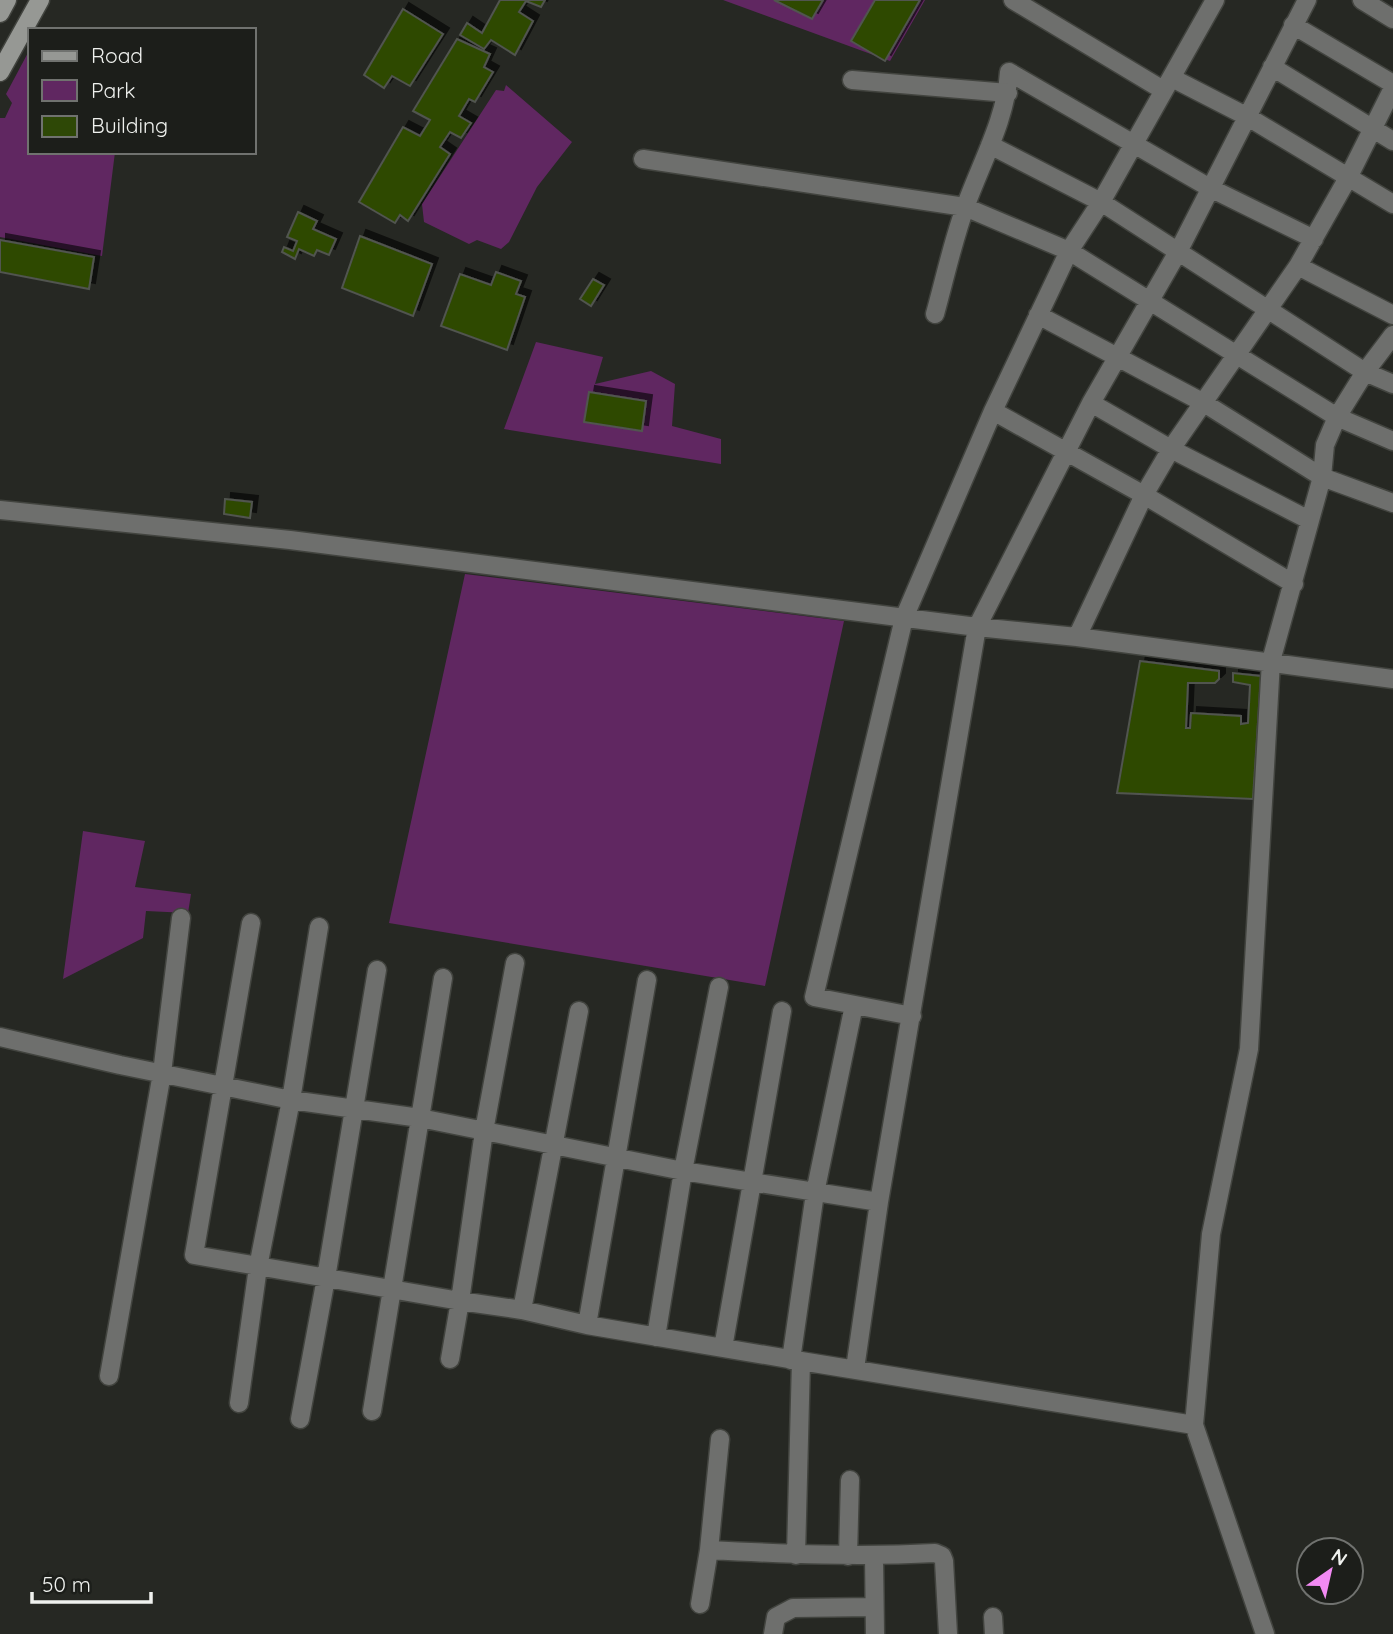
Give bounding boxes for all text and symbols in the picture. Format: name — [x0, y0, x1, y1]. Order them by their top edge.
legend — [28, 28, 256, 154]
text: Road — [91, 42, 143, 68]
text: Park — [91, 77, 135, 103]
text: Building — [91, 112, 168, 138]
north arrow — [1295, 1536, 1365, 1606]
text: N — [1327, 1543, 1352, 1571]
scale bar — [32, 1560, 150, 1604]
text: 50 m — [42, 1571, 91, 1597]

